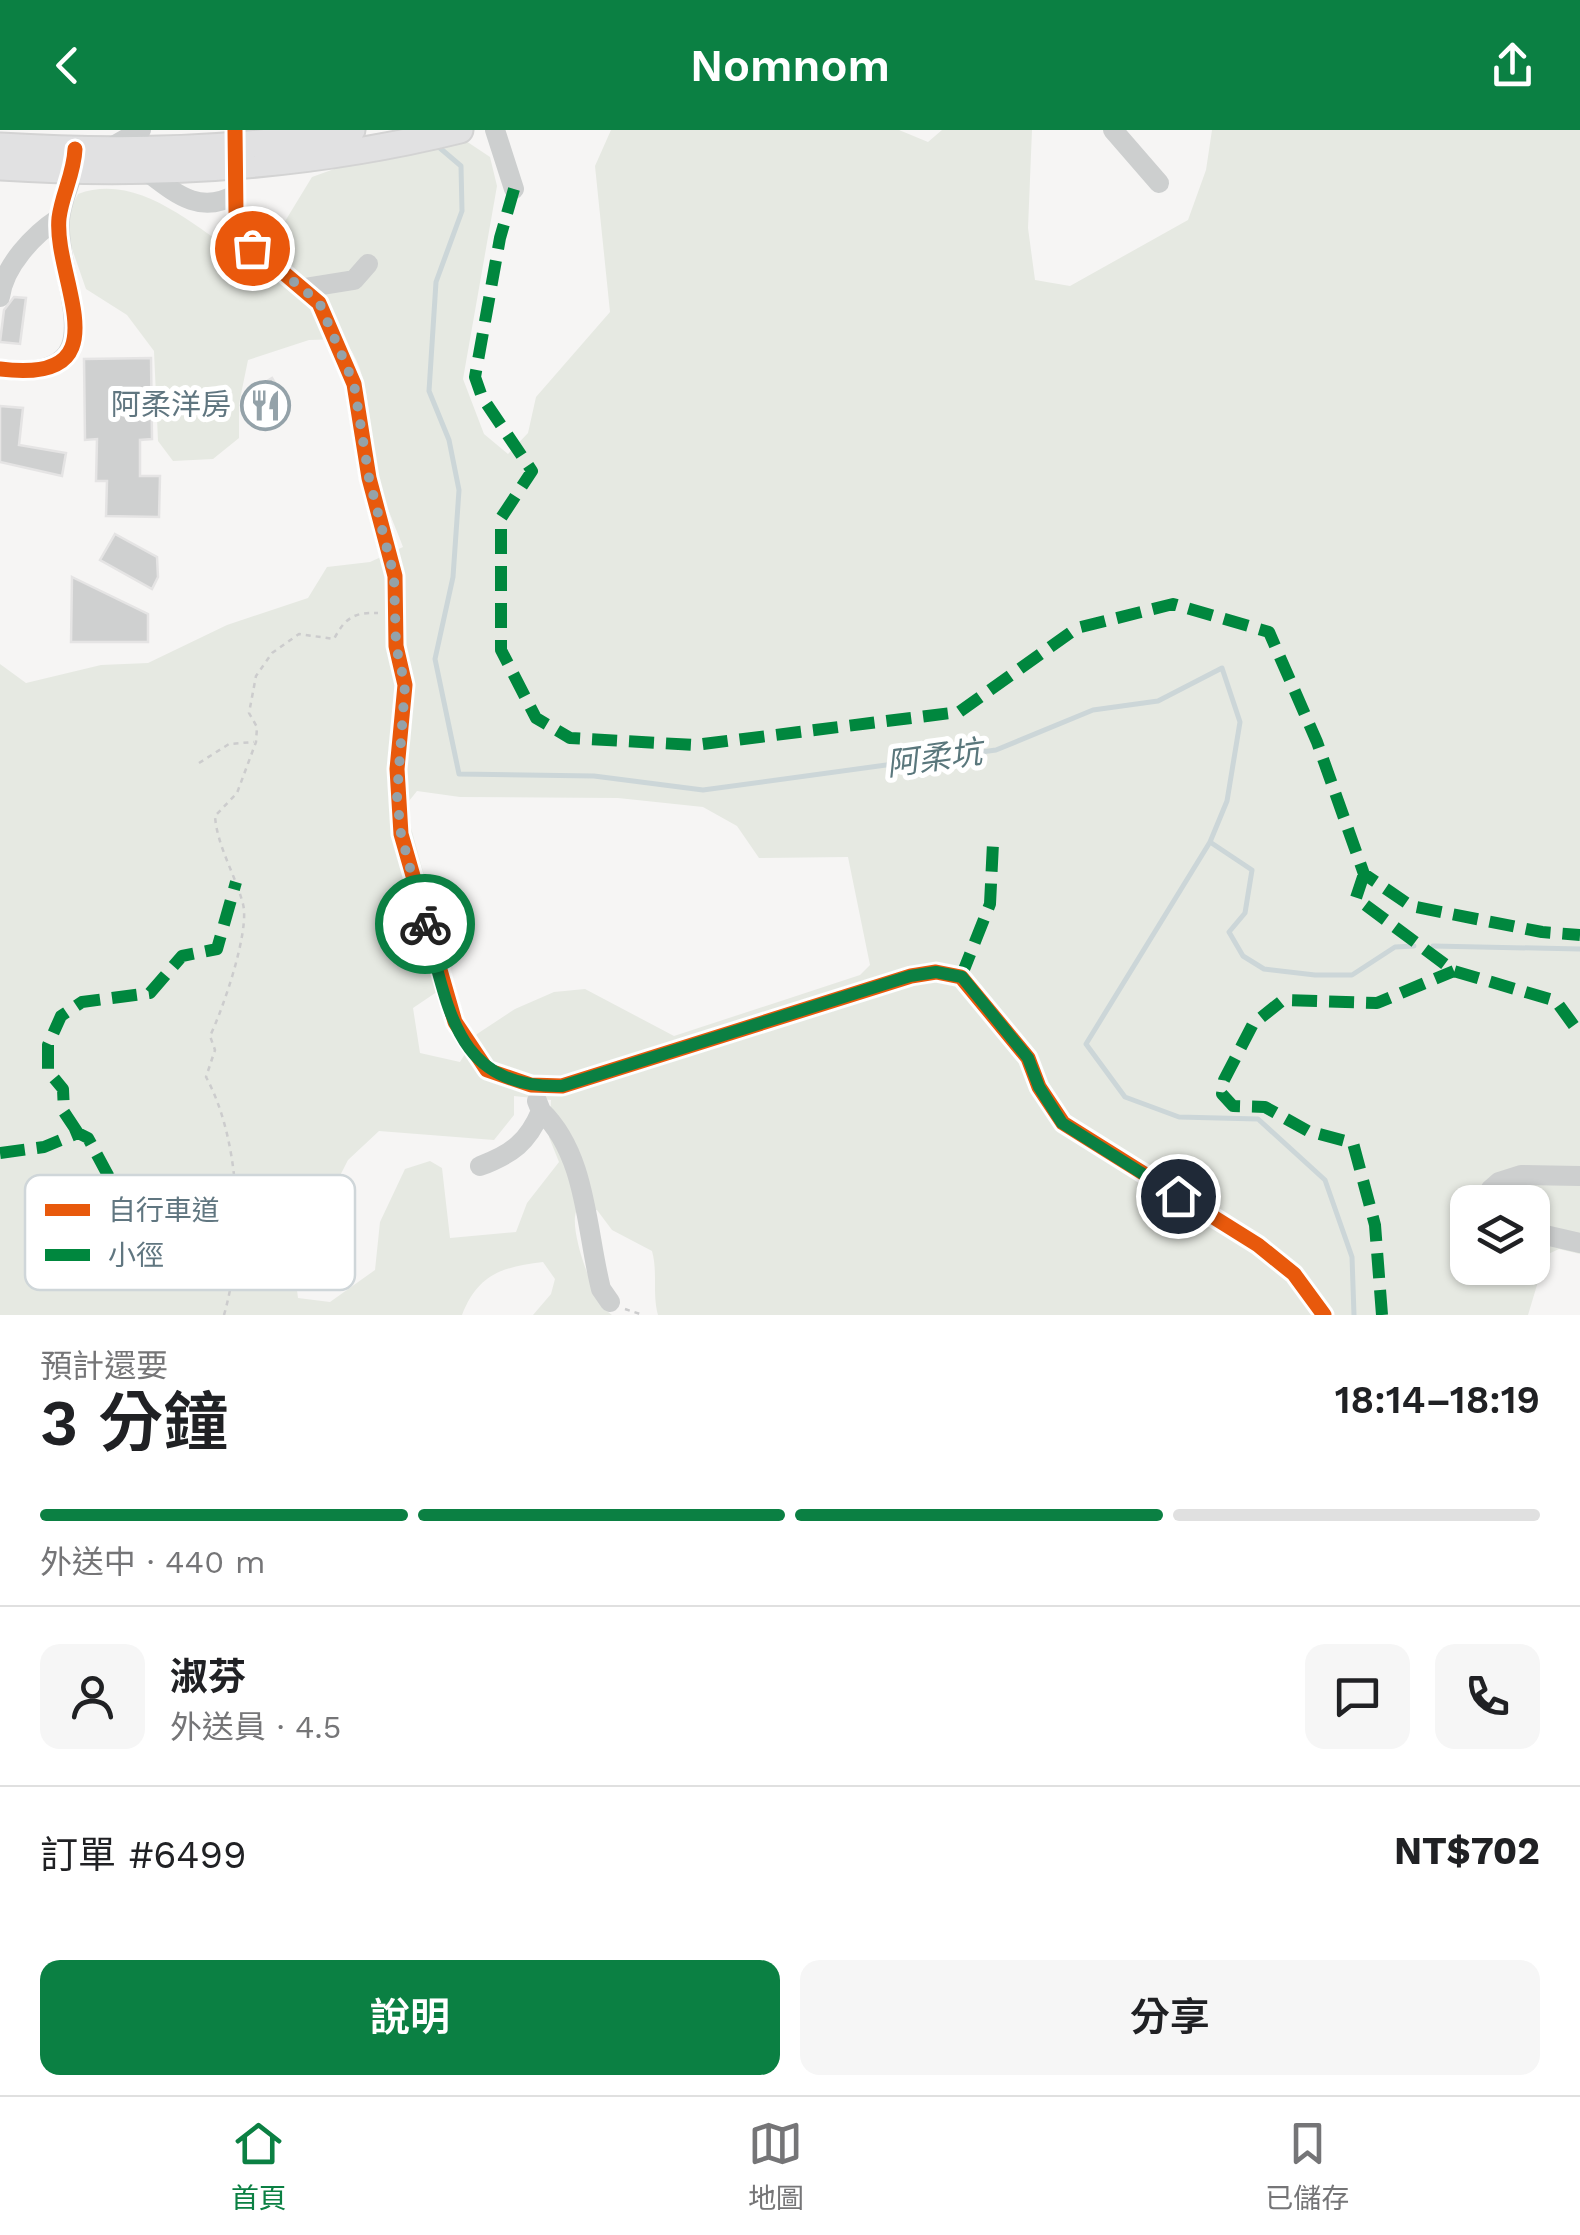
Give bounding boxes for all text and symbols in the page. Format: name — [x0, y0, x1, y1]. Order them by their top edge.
icon: back — [40, 38, 95, 93]
icon: share — [1485, 38, 1540, 93]
text: Nomnom — [690, 39, 890, 92]
pin — [210, 206, 295, 291]
icon: bag — [225, 221, 280, 276]
restaurant icon: 阿柔洋房 — [240, 379, 292, 431]
place label: 阿柔洋房 — [111, 387, 231, 422]
water label: 阿柔坑 — [884, 732, 988, 783]
courier — [375, 874, 475, 974]
icon: bike — [398, 897, 453, 952]
pin — [1136, 1154, 1221, 1239]
icon: home — [1151, 1169, 1206, 1224]
legend — [25, 1175, 355, 1290]
map controls — [1450, 1185, 1550, 1285]
button: layers — [1450, 1185, 1550, 1285]
text: 自行車道 — [108, 1194, 220, 1227]
text: 小徑 — [108, 1239, 164, 1272]
text: 預計還要 — [40, 1347, 168, 1385]
text: 18:14–18:19 — [1335, 1378, 1540, 1422]
text: 3 分鐘 — [40, 1385, 228, 1461]
text: 外送中 · 440 m — [40, 1543, 265, 1581]
button: person — [40, 1644, 145, 1749]
button: chat — [1305, 1644, 1410, 1749]
button: phone — [1435, 1644, 1540, 1749]
text: 淑芬 — [170, 1655, 246, 1699]
text: 外送員 · 4.5 — [170, 1708, 341, 1746]
text: NT$702 — [1394, 1829, 1540, 1873]
text: 訂單 #6499 — [40, 1833, 246, 1877]
button: 說明 — [40, 1960, 780, 2075]
button: 分享 — [800, 1960, 1540, 2075]
tab: 首頁 — [231, 2116, 287, 2216]
tab: 地圖 — [748, 2116, 804, 2216]
tab: 已儲存 — [1265, 2116, 1349, 2216]

